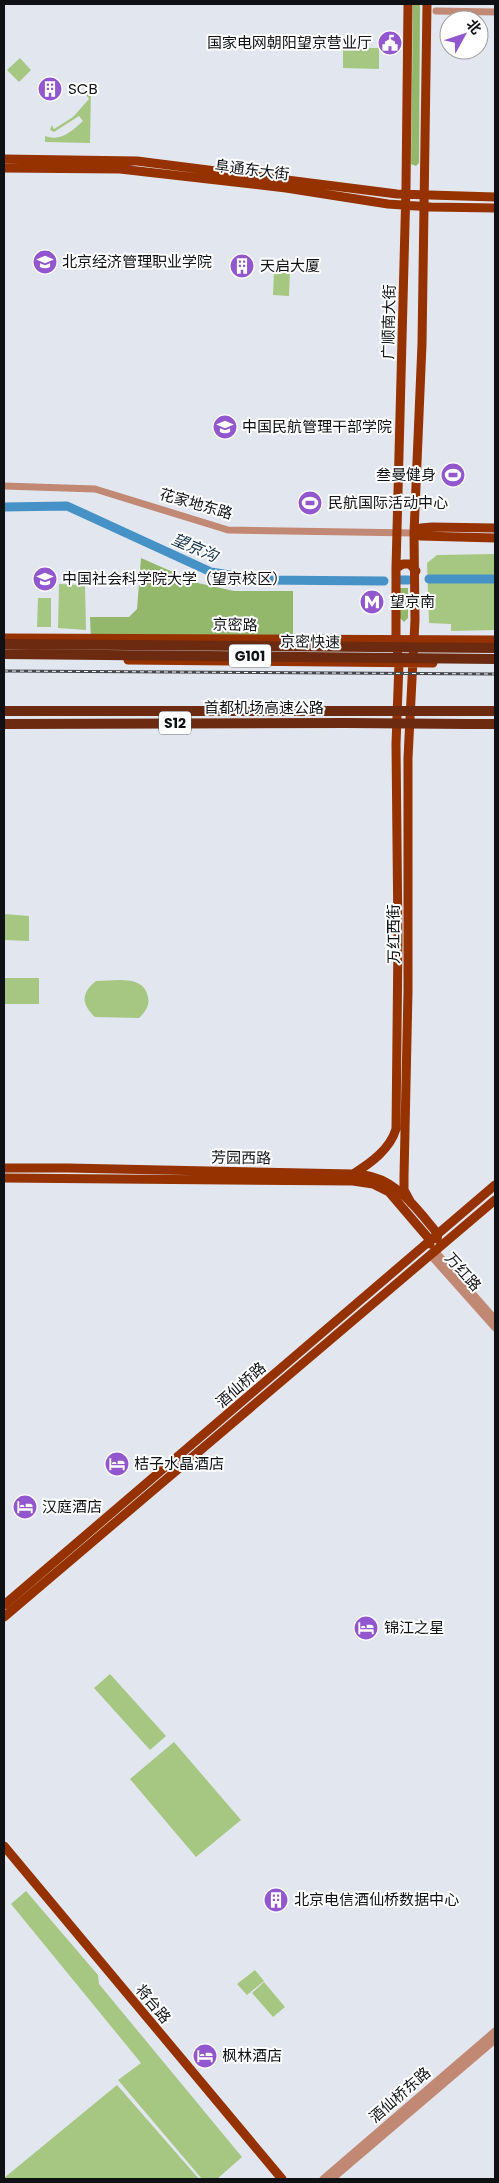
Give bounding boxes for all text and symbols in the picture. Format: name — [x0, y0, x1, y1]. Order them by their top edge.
north arrow — [439, 10, 489, 60]
text: 北 — [462, 15, 486, 38]
public building icon: 国家电网朝阳望京营业厅 — [377, 30, 403, 56]
place label: 国家电网朝阳望京营业厅 — [207, 32, 372, 53]
building icon: SCB — [37, 76, 63, 102]
place label: SCB — [68, 78, 98, 99]
street label: 阜通东大街 — [214, 155, 291, 184]
school or university icon: 北京经济管理职业学院 — [32, 249, 58, 275]
place label: 北京经济管理职业学院 — [62, 251, 212, 272]
building icon: 天启大厦 — [229, 253, 255, 279]
place label: 天启大厦 — [260, 255, 320, 276]
street label: 广顺南大街 — [377, 284, 400, 360]
school or university icon: 中国民航管理干部学院 — [212, 414, 238, 440]
place label: 中国民航管理干部学院 — [242, 416, 392, 437]
sports icon: 叁曼健身 — [440, 462, 466, 488]
place label: 叁曼健身 — [376, 464, 436, 485]
street label: 花家地东路 — [157, 483, 235, 524]
sports icon: 民航国际活动中心 — [297, 490, 323, 516]
place label: 民航国际活动中心 — [328, 492, 448, 513]
water label: 望京沟 — [168, 527, 223, 568]
school or university icon: 中国社会科学院大学（望京校区） — [32, 566, 58, 592]
place label: 中国社会科学院大学（望京校区） — [62, 568, 287, 589]
metro station icon: 望京南 — [359, 589, 385, 615]
place label: 望京南 — [390, 591, 435, 612]
street label: 京密路 — [212, 614, 258, 635]
street label: 京密快速 — [280, 630, 340, 653]
road number: G101 — [229, 644, 271, 668]
street label: 首都机场高速公路 — [204, 697, 324, 718]
road number: S12 — [159, 711, 191, 734]
street label: 万红西街 — [383, 904, 404, 964]
street label: 芳园西路 — [211, 1146, 271, 1169]
street label: 万红路 — [441, 1248, 486, 1295]
street label: 酒仙桥路 — [211, 1357, 270, 1412]
hotel icon: 桔子水晶酒店 — [104, 1451, 130, 1477]
place label: 桔子水晶酒店 — [134, 1453, 224, 1474]
hotel icon: 汉庭酒店 — [12, 1494, 38, 1520]
place label: 汉庭酒店 — [42, 1496, 102, 1517]
hotel icon: 锦江之星 — [353, 1615, 379, 1641]
place label: 锦江之星 — [384, 1617, 444, 1638]
building icon: 北京电信酒仙桥数据中心 — [263, 1887, 289, 1913]
place label: 北京电信酒仙桥数据中心 — [294, 1889, 459, 1910]
street label: 将台路 — [131, 1980, 176, 2028]
hotel icon: 枫林酒店 — [192, 2043, 218, 2069]
place label: 枫林酒店 — [222, 2045, 282, 2066]
street label: 酒仙桥东路 — [364, 2062, 435, 2127]

